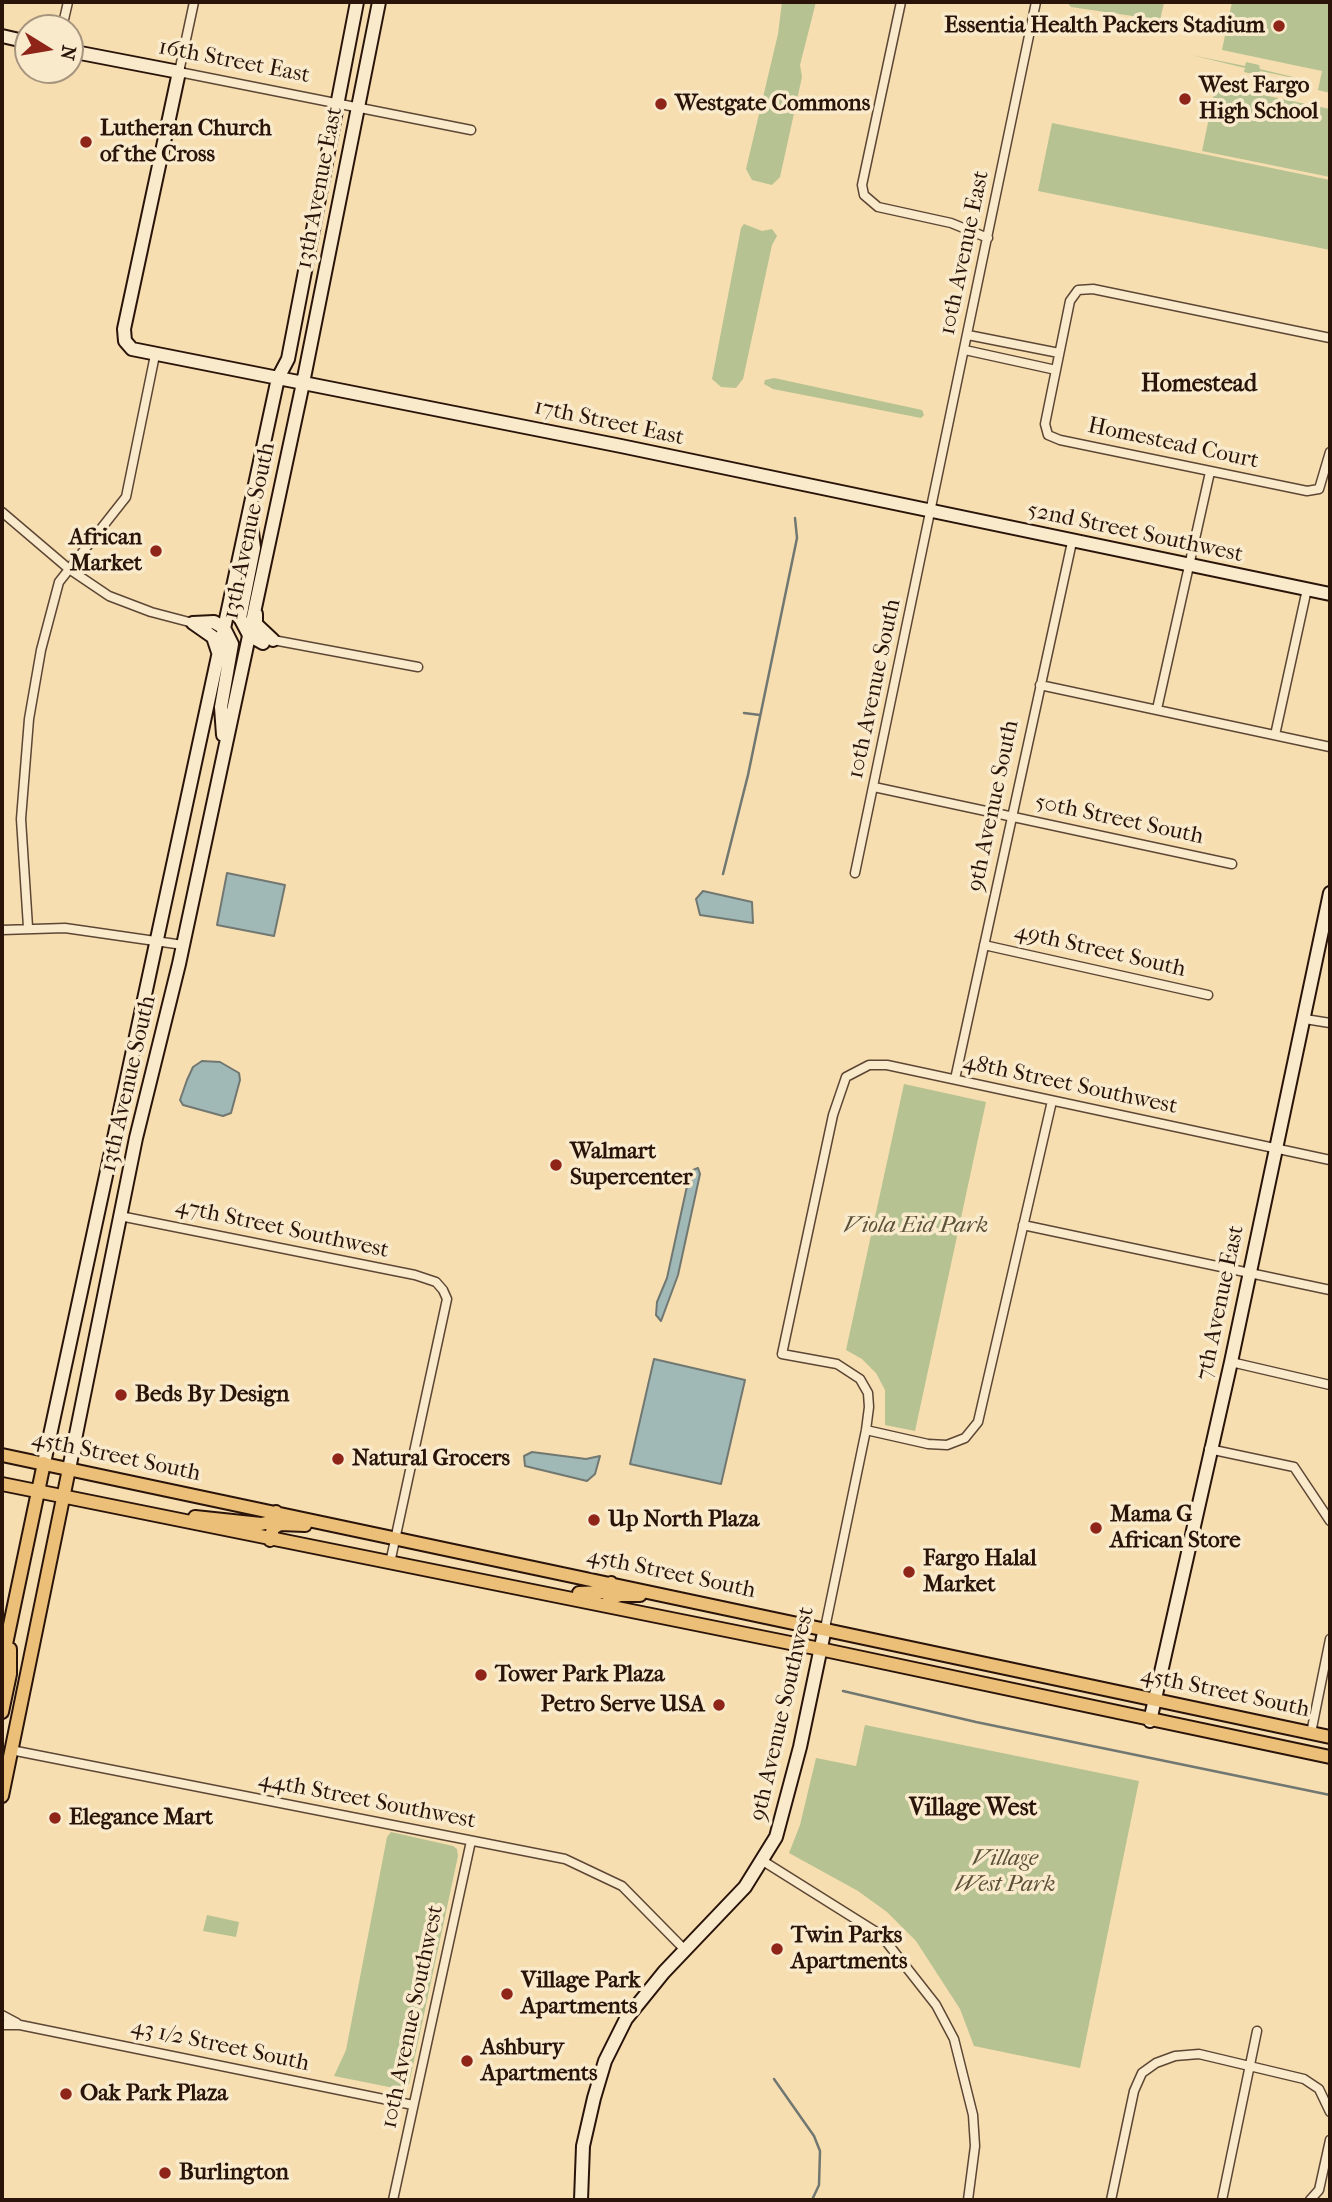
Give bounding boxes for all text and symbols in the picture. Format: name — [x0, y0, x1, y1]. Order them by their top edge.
place label: Essentia Health Packers Stadium — [944, 12, 1265, 40]
north arrow — [14, 14, 84, 84]
marker: Essentia Health Packers Stadium — [1271, 18, 1287, 34]
street label: 16th Street East — [156, 34, 312, 90]
text: N — [55, 43, 80, 62]
place label: West Fargo High School — [1199, 72, 1318, 126]
place label: Westgate Commons — [675, 90, 870, 118]
marker: West Fargo High School — [1177, 91, 1193, 107]
marker: Westgate Commons — [653, 96, 669, 112]
street label: 13th Avenue East — [291, 105, 349, 271]
place label: Lutheran Church of the Cross — [100, 115, 272, 169]
marker: Lutheran Church of the Cross — [78, 134, 94, 150]
street label: 10th Avenue East — [934, 168, 996, 338]
district label: Homestead — [1141, 371, 1257, 399]
street label: 17th Street East — [532, 394, 686, 452]
street label: Homestead Court — [1085, 412, 1261, 476]
street label: 13th Avenue South — [218, 440, 282, 622]
street label: 52nd Street Southwest — [1025, 497, 1245, 569]
place label: African Market — [69, 524, 142, 578]
marker: African Market — [148, 543, 164, 559]
street label: 10th Avenue South — [842, 596, 908, 782]
street label: 9th Avenue South — [962, 718, 1026, 894]
street label: 50th Street South — [1032, 789, 1206, 851]
street label: 49th Street South — [1012, 918, 1188, 984]
street label: 13th Avenue South — [95, 993, 163, 1175]
street label: 48th Street Southwest — [960, 1049, 1180, 1121]
place label: Walmart Supercenter — [570, 1138, 692, 1192]
marker: Walmart Supercenter — [548, 1157, 564, 1173]
street label: 47th Street Southwest — [173, 1193, 391, 1265]
park label: Viola Eid Park — [844, 1212, 988, 1240]
street label: 7th Avenue East — [1191, 1223, 1251, 1383]
place label: Beds By Design — [135, 1381, 289, 1409]
marker: Beds By Design — [113, 1387, 129, 1403]
street label: 45th Street South — [29, 1426, 203, 1488]
place label: Natural Grocers — [352, 1445, 510, 1473]
marker: Natural Grocers — [330, 1451, 346, 1467]
place label: Mama G African Store — [1110, 1501, 1241, 1555]
place label: Up North Plaza — [608, 1506, 759, 1534]
marker: Up North Plaza — [586, 1512, 602, 1528]
marker: Mama G African Store — [1088, 1520, 1104, 1536]
street label: 45th Street South — [584, 1543, 758, 1605]
place label: Fargo Halal Market — [923, 1545, 1037, 1599]
marker: Fargo Halal Market — [901, 1564, 917, 1580]
street label: 9th Avenue Southwest — [745, 1604, 821, 1824]
place label: Tower Park Plaza — [495, 1661, 665, 1689]
street label: 45th Street South — [1138, 1662, 1312, 1724]
marker: Tower Park Plaza — [473, 1667, 489, 1683]
place label: Petro Serve USA — [541, 1691, 705, 1719]
marker: Petro Serve USA — [711, 1697, 727, 1713]
street label: 44th Street Southwest — [256, 1766, 478, 1836]
district label: Village West — [909, 1795, 1037, 1823]
place label: Elegance Mart — [69, 1804, 213, 1832]
marker: Elegance Mart — [47, 1810, 63, 1826]
park label: Village West Park — [955, 1845, 1055, 1899]
street label: 10th Avenue Southwest — [376, 1903, 450, 2131]
place label: Twin Parks Apartments — [791, 1922, 907, 1976]
marker: Twin Parks Apartments — [769, 1941, 785, 1957]
place label: Village Park Apartments — [521, 1967, 640, 2021]
marker: Village Park Apartments — [499, 1986, 515, 2002]
street label: 43 1/2 Street South — [128, 2014, 312, 2078]
place label: Ashbury Apartments — [481, 2034, 597, 2088]
marker: Ashbury Apartments — [459, 2053, 475, 2069]
place label: Oak Park Plaza — [80, 2080, 228, 2108]
marker: Oak Park Plaza — [58, 2086, 74, 2102]
place label: Burlington — [179, 2159, 289, 2187]
marker: Burlington — [157, 2165, 173, 2181]

